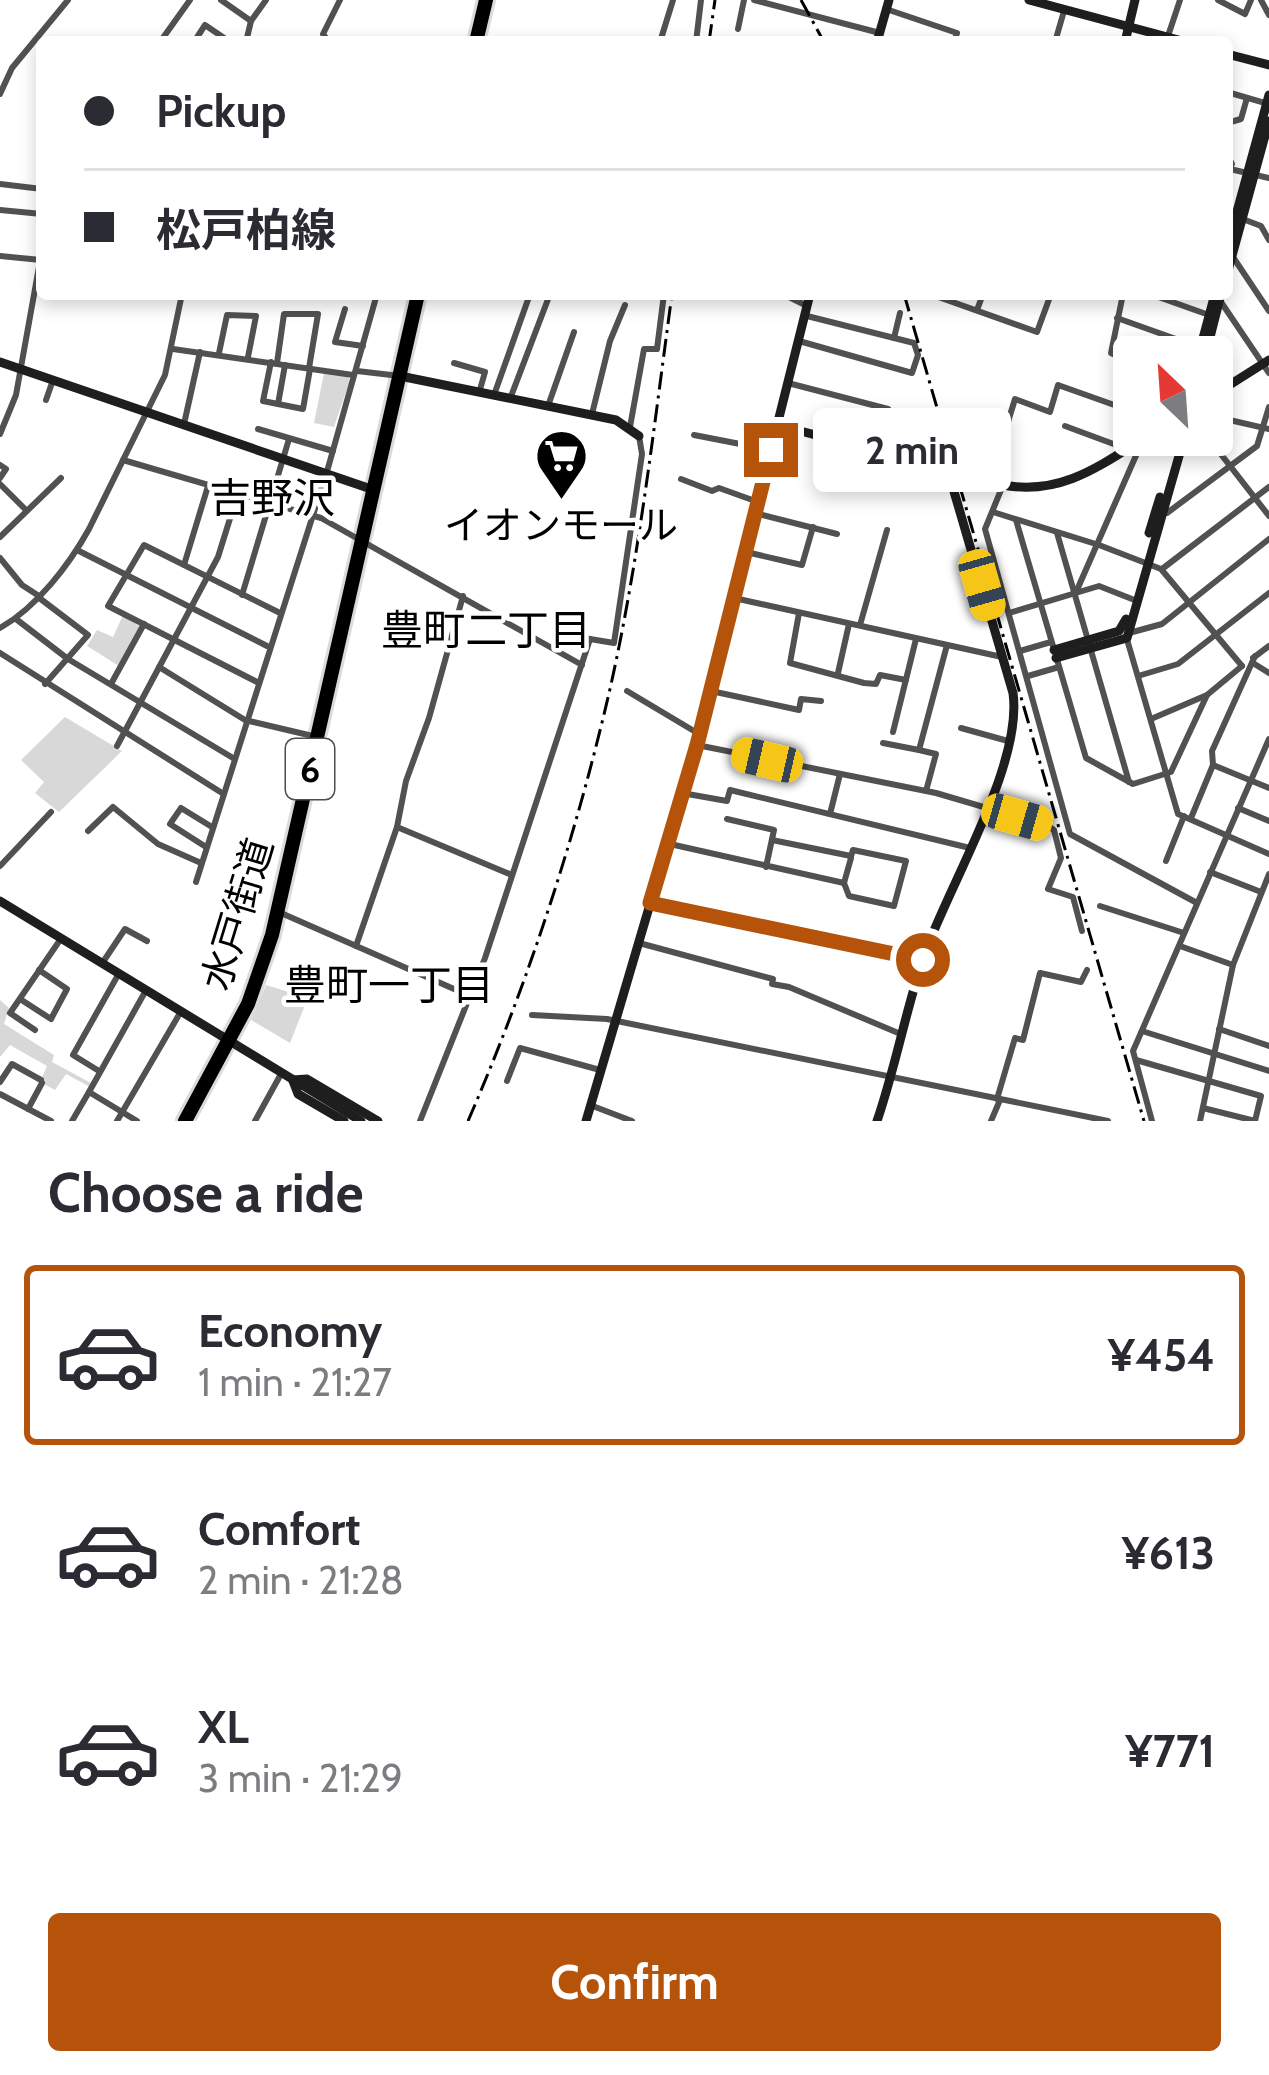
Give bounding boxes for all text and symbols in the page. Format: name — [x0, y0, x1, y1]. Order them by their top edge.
text: Pickup — [156, 84, 286, 138]
text: 松戸柏線 — [156, 203, 336, 257]
north arrow — [1113, 336, 1233, 456]
map controls — [1113, 336, 1233, 456]
callout: 2 min — [813, 408, 1011, 492]
route end — [744, 423, 798, 477]
text: 2 min — [865, 426, 959, 474]
supermarket icon: イオンモール — [533, 427, 589, 501]
district label: 吉野沢 — [209, 472, 335, 524]
place label: イオンモール — [444, 501, 678, 549]
car — [955, 545, 1009, 625]
district label: 豊町二丁目 — [381, 604, 591, 656]
car — [728, 734, 806, 786]
road number: 6 — [286, 739, 334, 799]
car — [977, 790, 1057, 844]
street label: 水戸街道 — [191, 832, 283, 996]
route start — [896, 933, 950, 987]
district label: 豊町一丁目 — [284, 959, 494, 1011]
text: Choose a ride — [48, 1160, 363, 1226]
icon: car — [54, 1301, 162, 1409]
text: Economy — [198, 1304, 382, 1358]
text: ¥454 — [1108, 1328, 1215, 1382]
text: 1 min · 21:27 — [198, 1358, 392, 1406]
icon: car — [54, 1499, 162, 1607]
text: Comfort — [198, 1502, 361, 1556]
text: ¥613 — [1122, 1526, 1215, 1580]
text: 2 min · 21:28 — [198, 1556, 404, 1604]
icon: car — [54, 1697, 162, 1805]
text: XL — [198, 1700, 249, 1754]
text: ¥771 — [1125, 1724, 1215, 1778]
text: 3 min · 21:29 — [198, 1754, 403, 1802]
button: Confirm — [48, 1913, 1221, 2051]

